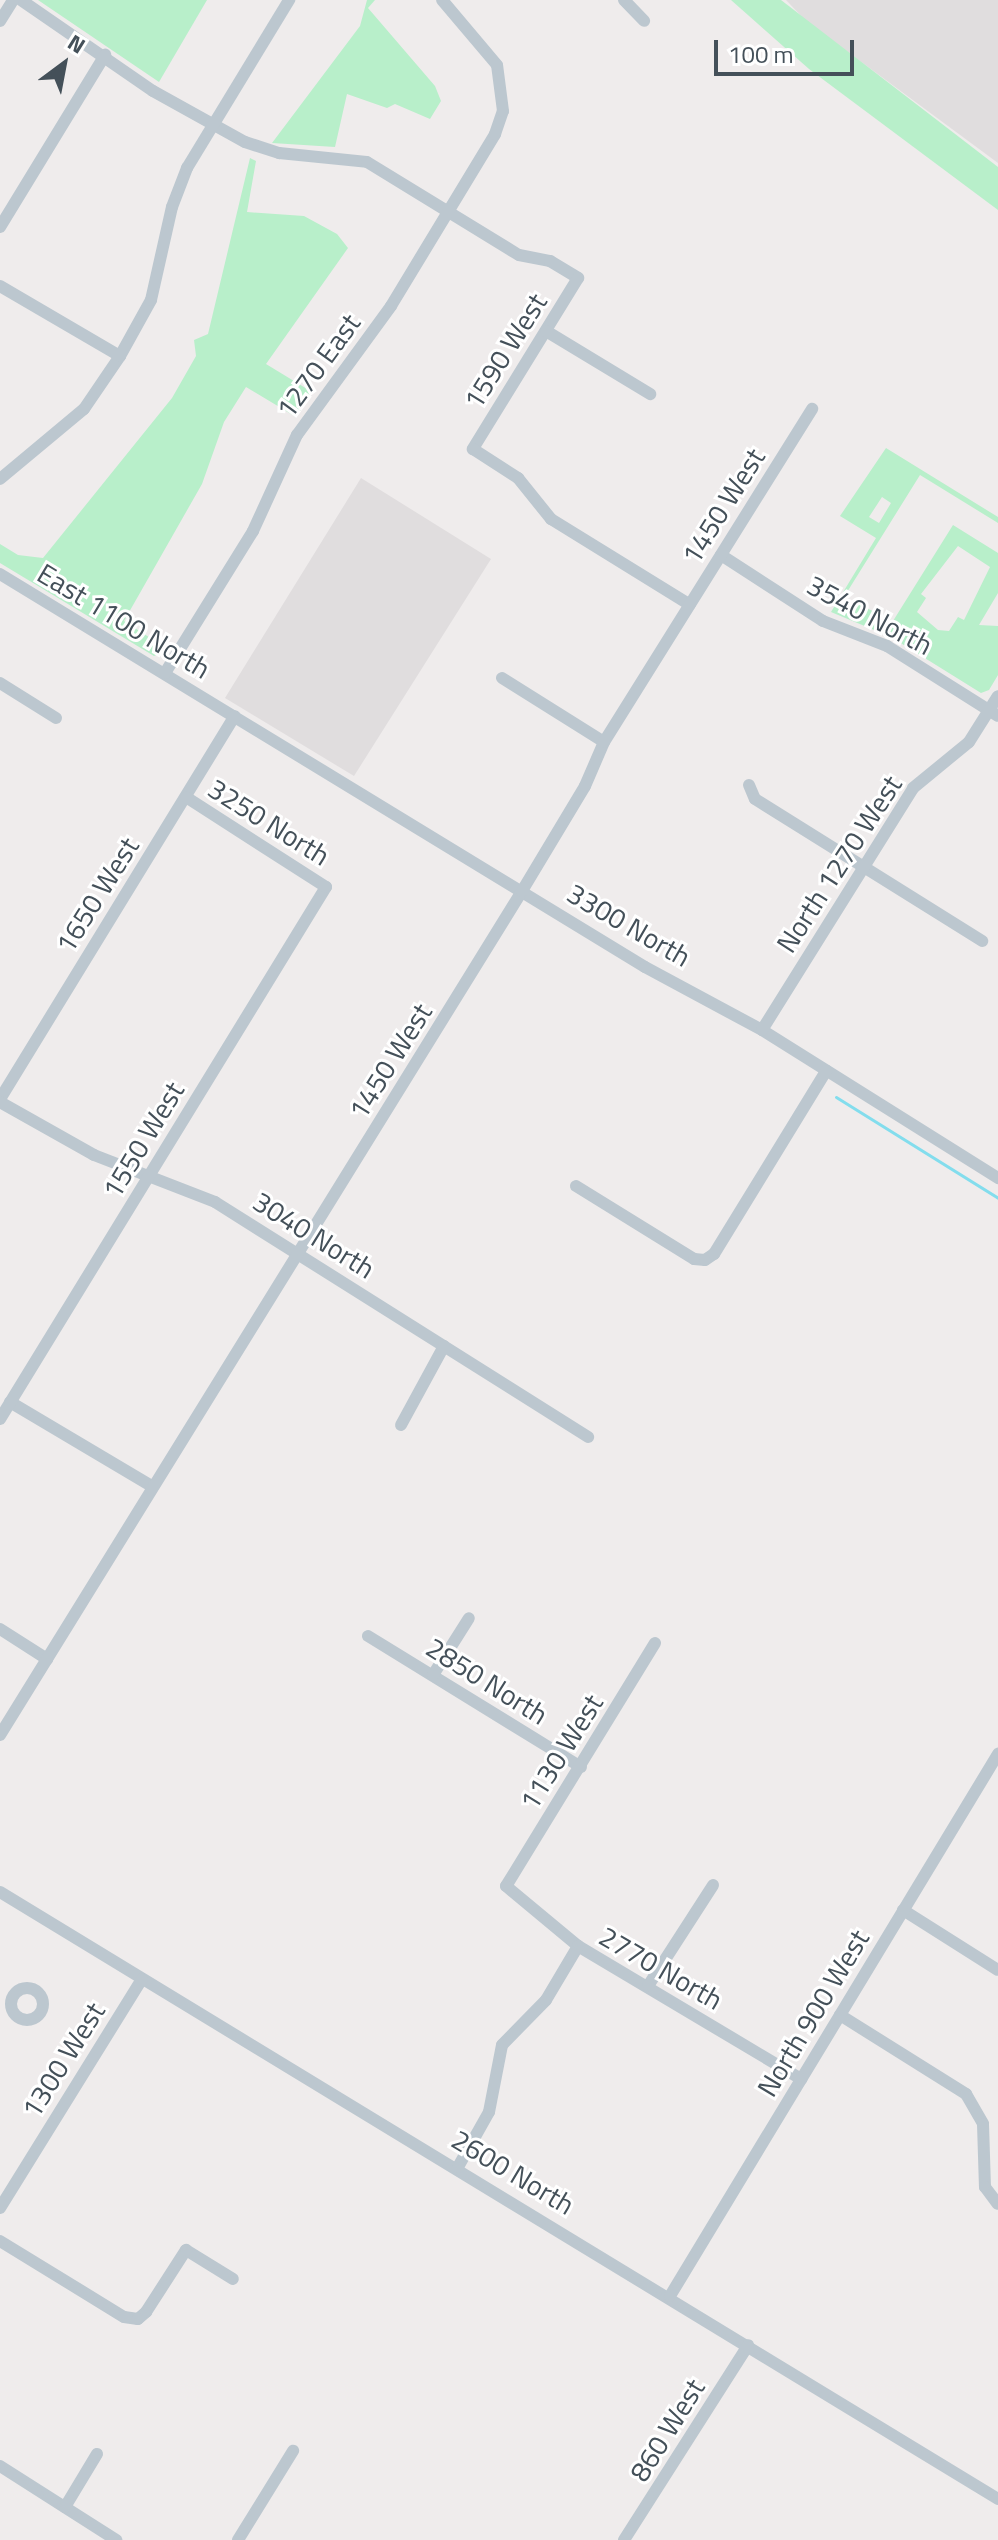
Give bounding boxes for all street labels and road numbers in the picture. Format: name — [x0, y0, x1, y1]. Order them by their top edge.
street label: 1590 West — [456, 287, 554, 415]
street label: 1270 East — [269, 307, 367, 425]
street label: 1450 West — [674, 442, 772, 570]
street label: East 1100 North — [32, 556, 216, 686]
street label: 3540 North — [802, 568, 938, 662]
street label: North 1270 West — [769, 769, 909, 959]
street label: 3250 North — [202, 771, 336, 873]
street label: 1650 West — [48, 831, 146, 959]
street label: 3300 North — [561, 876, 697, 974]
street label: 1450 West — [341, 997, 439, 1125]
street label: 1550 West — [95, 1076, 191, 1204]
street label: 3040 North — [247, 1184, 381, 1286]
street label: 2850 North — [420, 1630, 554, 1732]
street label: 1130 West — [512, 1688, 610, 1816]
street label: 2770 North — [593, 1919, 729, 2017]
street label: North 900 West — [750, 1923, 876, 2103]
street label: 1300 West — [14, 1996, 112, 2124]
street label: 2600 North — [446, 2122, 580, 2222]
street label: 860 West — [622, 2373, 712, 2487]

